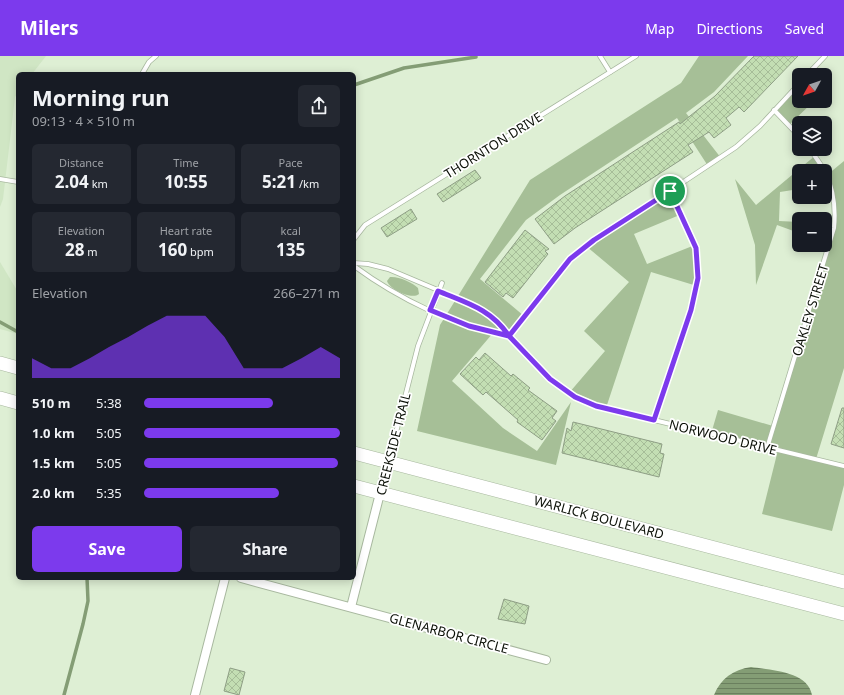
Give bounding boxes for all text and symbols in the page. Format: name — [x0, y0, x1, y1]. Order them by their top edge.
text: Milers — [20, 15, 79, 41]
text: Map — [645, 19, 674, 38]
text: Directions — [696, 19, 763, 38]
text: Saved — [785, 19, 824, 38]
north arrow — [792, 68, 832, 108]
map controls — [792, 68, 832, 252]
text: Morning run — [32, 82, 170, 112]
button: share — [298, 85, 340, 127]
street label: THORNTON DRIVE — [441, 108, 545, 182]
text: 09:13 · 4 × 510 m — [32, 112, 135, 130]
button: layers — [792, 116, 832, 156]
text: Distance — [59, 155, 104, 170]
text: Time — [173, 155, 199, 170]
text: Pace — [279, 155, 303, 170]
button: + — [792, 164, 832, 204]
text: 2.04 — [55, 170, 89, 193]
text: 10:55 — [164, 170, 208, 193]
text: 5:21 — [262, 170, 296, 193]
pin — [653, 174, 687, 208]
text: km — [89, 176, 108, 191]
text: /km — [296, 176, 319, 191]
icon: arrive — [659, 180, 681, 202]
button: − — [792, 212, 832, 252]
text: Elevation — [58, 223, 105, 238]
text: Heart rate — [160, 223, 212, 238]
text: kcal — [281, 223, 301, 238]
text: 28 — [65, 238, 84, 261]
text: 160 — [158, 238, 187, 261]
text: 135 — [276, 238, 305, 261]
text: m — [84, 244, 98, 259]
text: bpm — [187, 244, 214, 259]
street label: OAKLEY STREET — [787, 261, 833, 358]
text: Elevation — [32, 284, 88, 302]
text: 266–271 m — [273, 284, 340, 302]
street label: CREEKSIDE TRAIL — [372, 391, 415, 497]
text: 510 m — [32, 394, 70, 412]
text: 5:38 — [96, 394, 122, 412]
street label: NORWOOD DRIVE — [667, 415, 779, 459]
text: 1.0 km — [32, 424, 75, 442]
text: 5:05 — [96, 424, 122, 442]
text: 1.5 km — [32, 454, 75, 472]
text: 5:05 — [96, 454, 122, 472]
text: 2.0 km — [32, 484, 75, 502]
text: 5:35 — [96, 484, 122, 502]
street label: WARLICK BOULEVARD — [532, 491, 666, 543]
button: Save — [32, 526, 182, 572]
button: Share — [190, 526, 340, 572]
street label: GLENARBOR CIRCLE — [387, 608, 511, 658]

